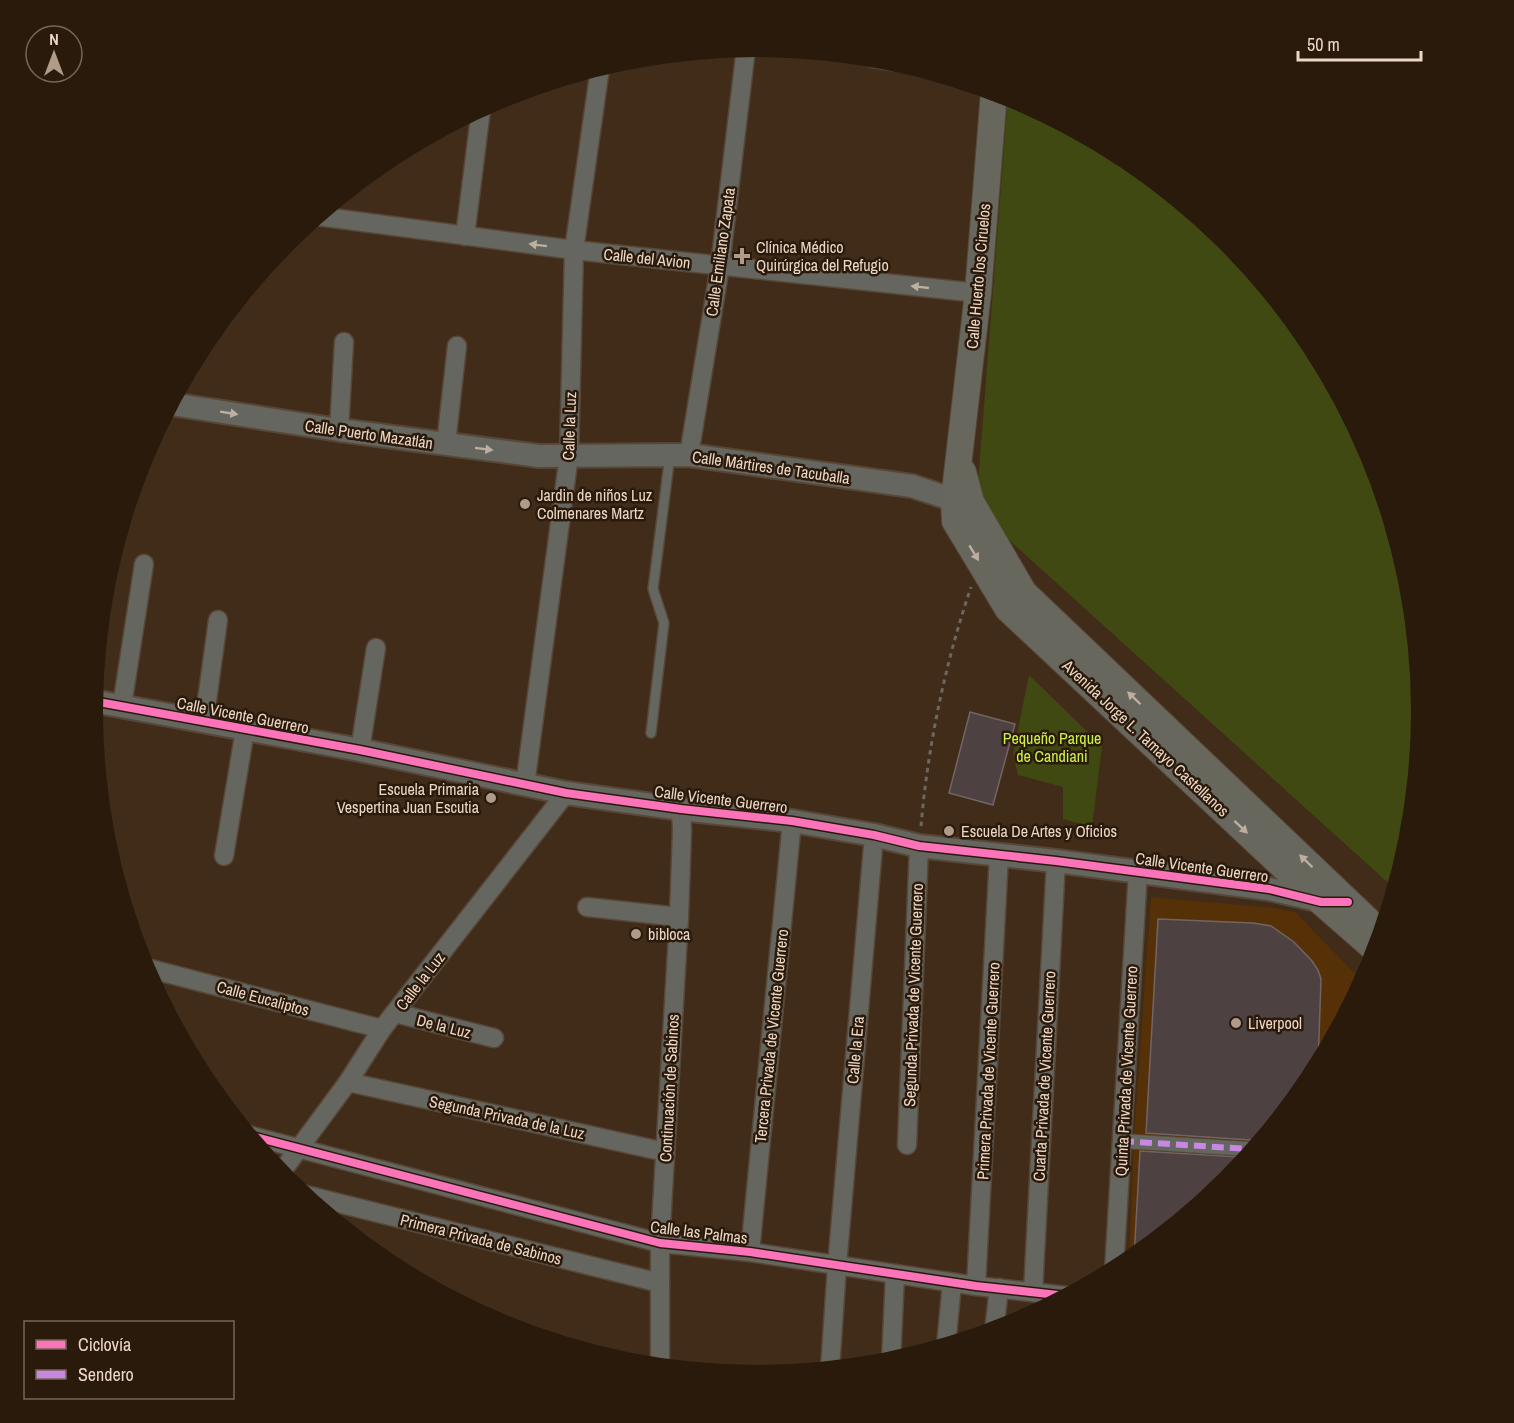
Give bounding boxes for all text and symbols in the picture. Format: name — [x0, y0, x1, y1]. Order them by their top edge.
north arrow — [24, 24, 84, 84]
scale bar — [1298, 24, 1421, 62]
text: N — [49, 28, 59, 50]
text: 50 m — [1307, 32, 1340, 57]
street label: Calle Emiliano Zapata — [700, 186, 740, 318]
street label: Calle Huerto los Ciruelos — [961, 202, 995, 350]
place label: Clínica Médico Quirúrgica del Refugio — [756, 236, 889, 276]
one-way arrow — [528, 240, 547, 250]
street label: Calle del Avion — [602, 242, 692, 274]
marker: Clínica Médico Quirúrgica del Refugio — [733, 247, 751, 265]
one-way arrow — [910, 282, 929, 292]
street label: Calle la Luz — [557, 391, 581, 461]
one-way arrow — [219, 409, 238, 418]
street label: Calle Puerto Mazatlán — [304, 414, 434, 454]
one-way arrow — [475, 444, 494, 454]
street label: Calle Mártires de Tacuballa — [691, 445, 852, 489]
place label: Jardin de niños Luz Colmenares Martz — [537, 484, 653, 524]
marker: Jardin de niños Luz Colmenares Martz — [518, 497, 532, 511]
one-way arrow — [969, 545, 980, 561]
street label: Avenida Jorge L. Tamayo Castellanos — [1057, 654, 1234, 821]
street label: Calle Vicente Guerrero — [175, 691, 311, 739]
one-way arrow — [1127, 692, 1142, 705]
park label: Pequeño Parque de Candiani — [1003, 727, 1101, 767]
place label: Escuela Primaria Vespertina Juan Escutia — [337, 778, 480, 818]
street label: Calle Vicente Guerrero — [653, 780, 789, 818]
marker: Escuela Primaria Vespertina Juan Escutia — [484, 791, 498, 805]
place label: Escuela De Artes y Oficios — [961, 820, 1117, 842]
one-way arrow — [1233, 820, 1248, 834]
marker: Escuela De Artes y Oficios — [942, 824, 956, 838]
street label: Calle Vicente Guerrero — [1134, 847, 1270, 887]
one-way arrow — [1299, 855, 1313, 869]
street label: Segunda Privada de Vicente Guerrero — [898, 883, 928, 1107]
place label: bibloca — [648, 923, 691, 945]
marker: bibloca — [629, 927, 643, 941]
street label: Tercera Privada de Vicente Guerrero — [749, 928, 793, 1144]
street label: Calle la Luz — [390, 947, 450, 1015]
street label: Primera Privada de Vicente Guerrero — [971, 962, 1005, 1180]
street label: Quinta Privada de Vicente Guerrero — [1110, 965, 1142, 1177]
street label: Cuarta Privada de Vicente Guerrero — [1028, 970, 1060, 1182]
street label: Calle Eucaliptos — [214, 975, 312, 1021]
street label: De la Luz — [414, 1009, 474, 1043]
place label: Liverpool — [1248, 1012, 1302, 1034]
street label: Continuación de Sabinos — [654, 1013, 684, 1163]
street label: Calle la Era — [841, 1015, 869, 1085]
marker: Liverpool — [1229, 1016, 1243, 1030]
street label: Segunda Privada de la Luz — [427, 1090, 587, 1144]
street label: Primera Privada de Sabinos — [398, 1208, 564, 1270]
street label: Calle las Palmas — [649, 1215, 749, 1249]
legend — [24, 1321, 234, 1399]
text: Ciclovía — [78, 1332, 131, 1357]
text: Sendero — [78, 1362, 134, 1387]

